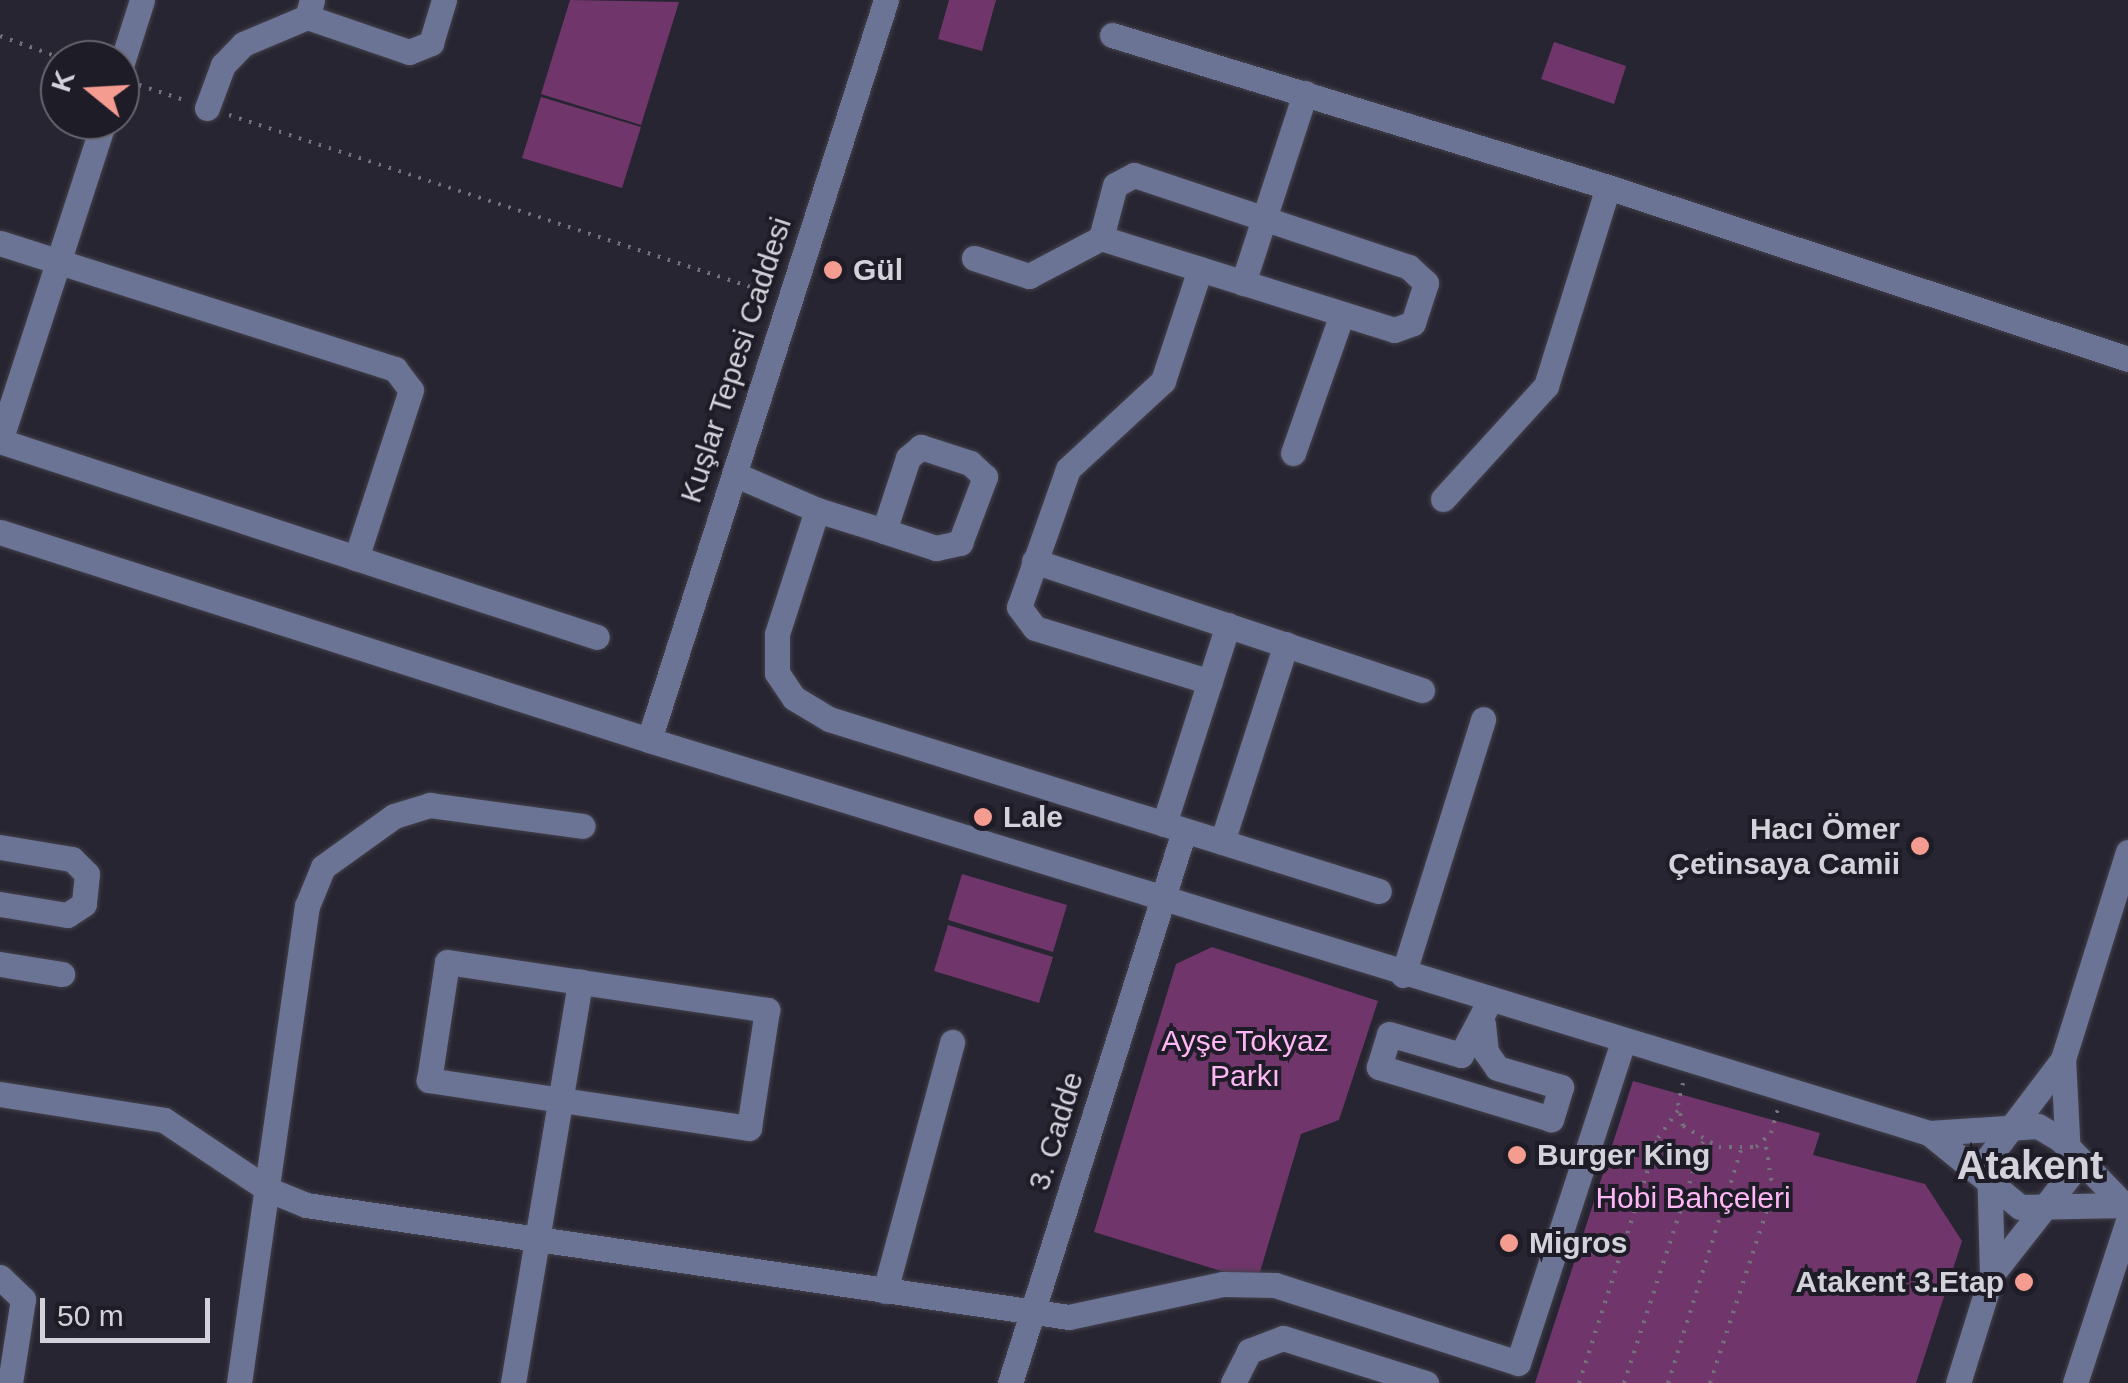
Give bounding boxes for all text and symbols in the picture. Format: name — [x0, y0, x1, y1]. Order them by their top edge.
north arrow — [40, 40, 140, 140]
text: K — [45, 67, 81, 96]
street label: Kuşlar Tepesi Caddesi — [673, 212, 799, 508]
place label: Gül — [853, 252, 903, 288]
marker: Gül — [822, 259, 844, 281]
place label: Lale — [1003, 799, 1063, 835]
marker: Lale — [972, 806, 994, 828]
place label: Hacı Ömer Çetinsaya Camii — [1668, 811, 1900, 882]
marker: Hacı Ömer Çetinsaya Camii — [1909, 835, 1931, 857]
park label: Ayşe Tokyaz Parkı — [1161, 1023, 1329, 1094]
street label: 3. Cadde — [1021, 1068, 1091, 1194]
place label: Burger King — [1537, 1137, 1710, 1173]
district label: Atakent — [1957, 1141, 2103, 1189]
marker: Burger King — [1506, 1144, 1528, 1166]
park label: Hobi Bahçeleri — [1595, 1180, 1791, 1216]
place label: Migros — [1529, 1225, 1627, 1261]
marker: Migros — [1498, 1232, 1520, 1254]
place label: Atakent 3.Etap — [1796, 1264, 2004, 1300]
marker: Atakent 3.Etap — [2013, 1271, 2035, 1293]
scale bar — [45, 1278, 215, 1340]
text: 50 m — [57, 1299, 124, 1332]

